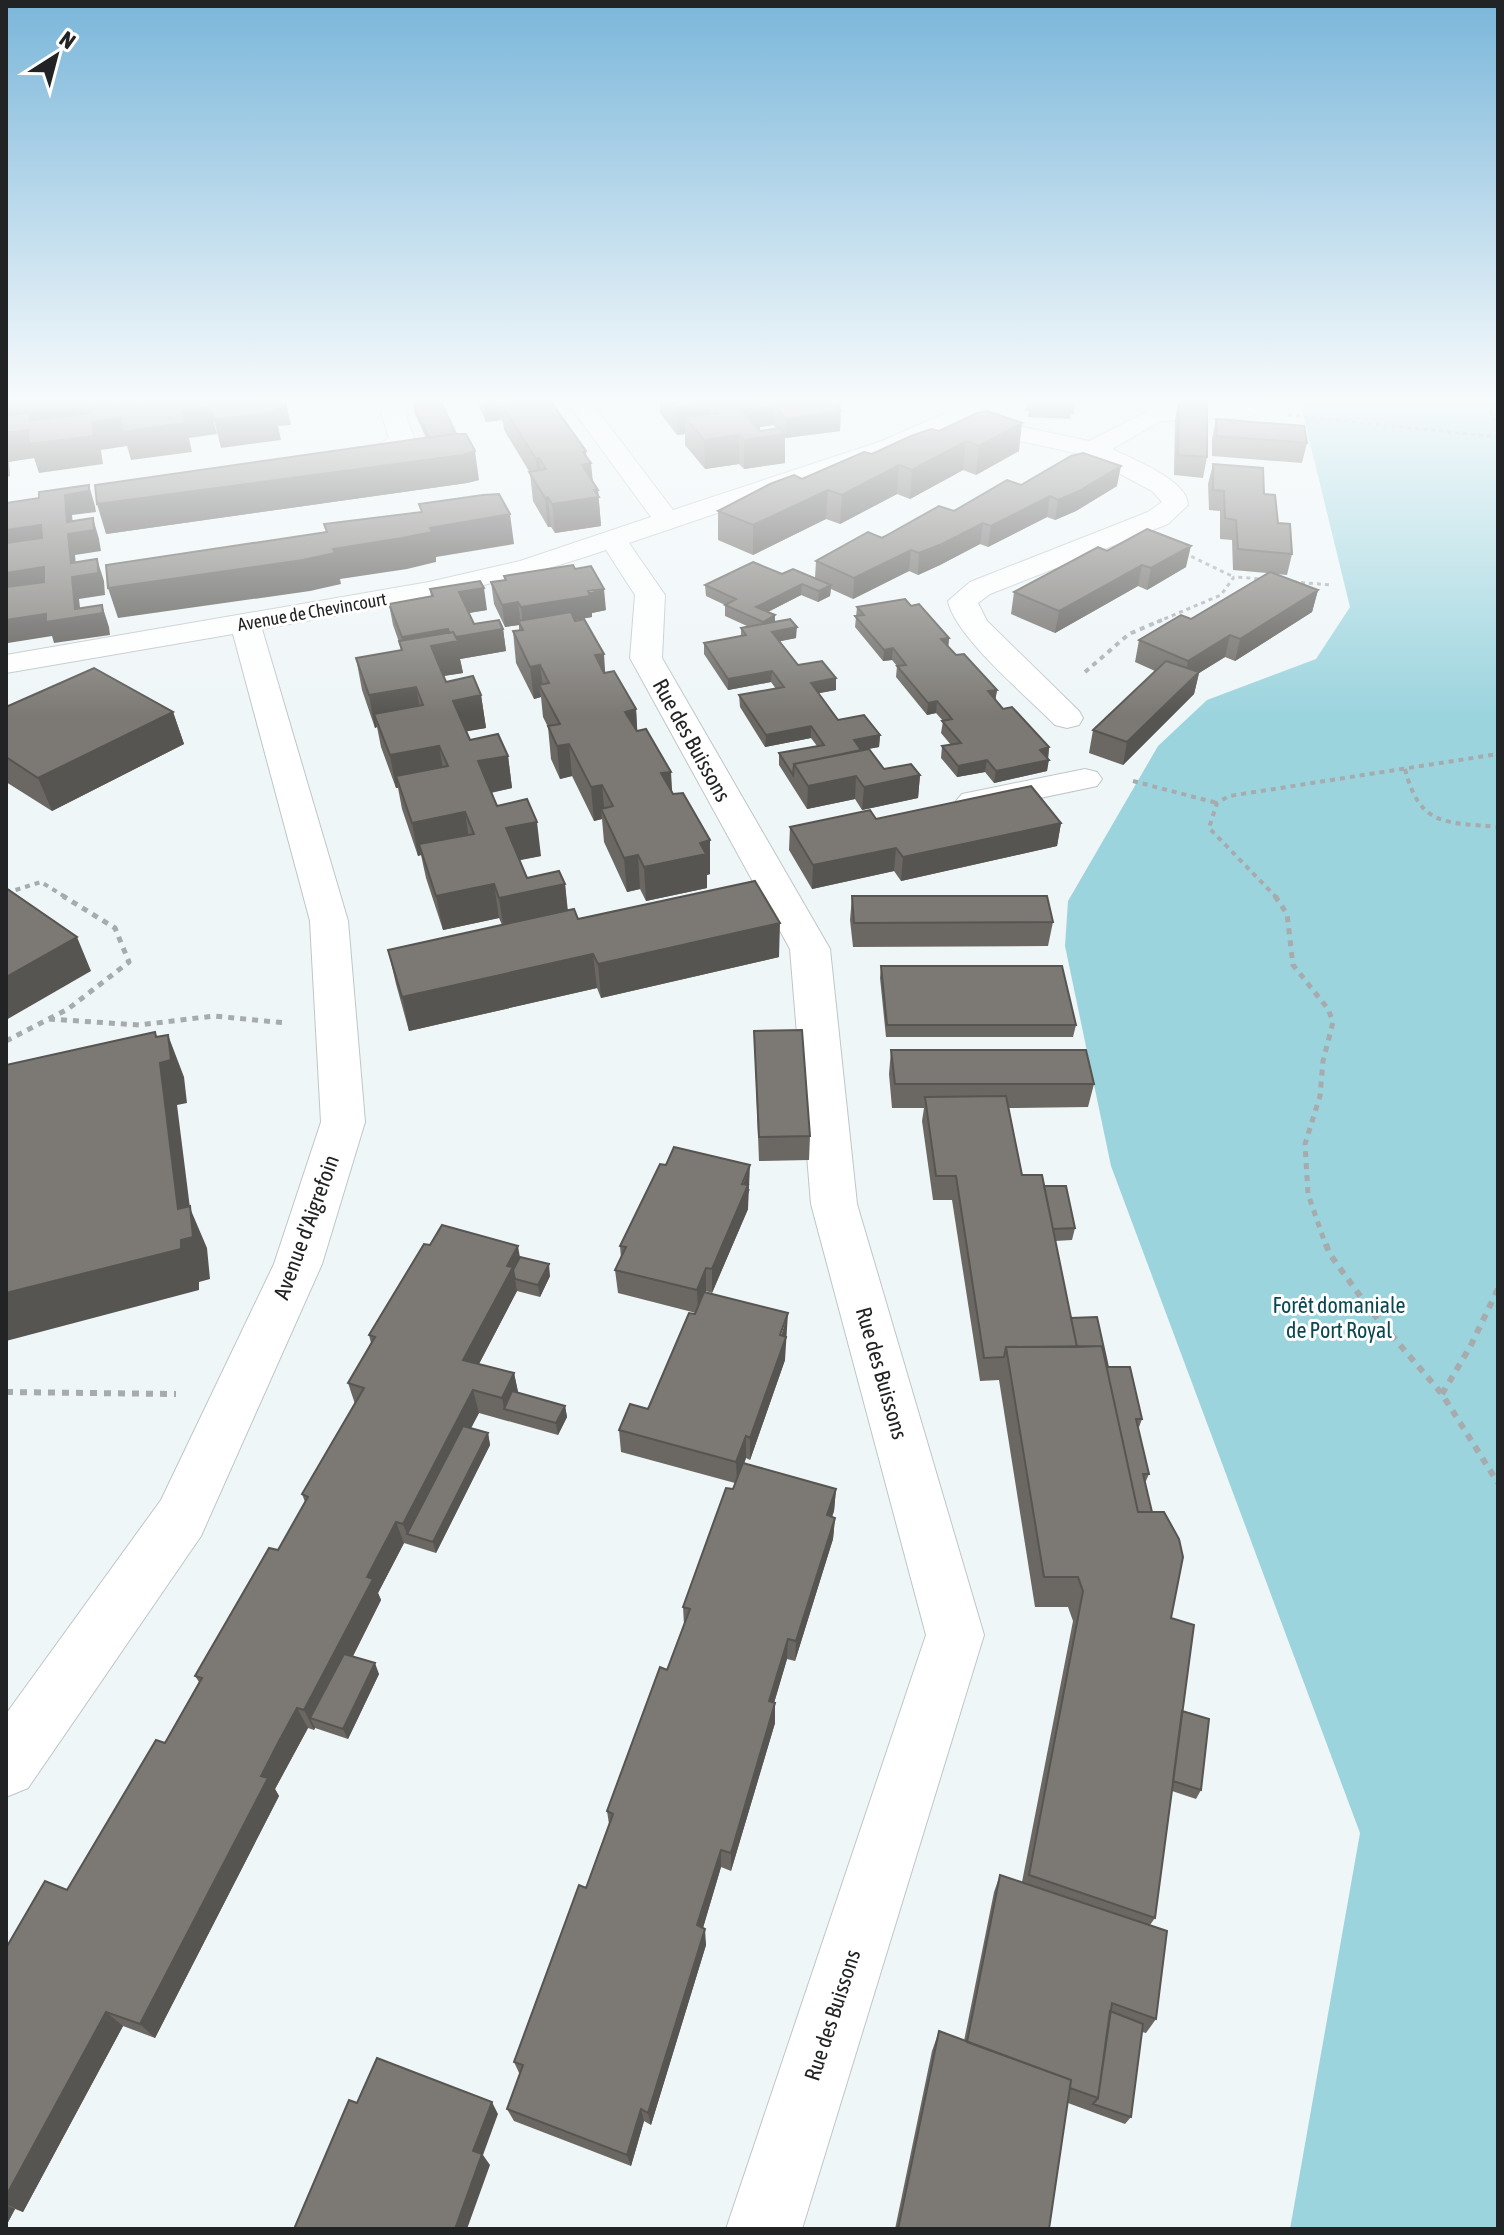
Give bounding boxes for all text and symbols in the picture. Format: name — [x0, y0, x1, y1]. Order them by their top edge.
north arrow — [16, 16, 96, 96]
text: N — [55, 25, 81, 54]
street label: Avenue de Chevincourt — [236, 588, 388, 635]
street label: Rue des Buissons — [648, 674, 737, 806]
street label: Avenue d'Aigrefoin — [268, 1151, 344, 1303]
park label: Forêt domaniale de Port Royal — [1273, 1292, 1406, 1343]
street label: Rue des Buissons — [851, 1304, 913, 1442]
street label: Rue des Buissons — [799, 1946, 865, 2084]

